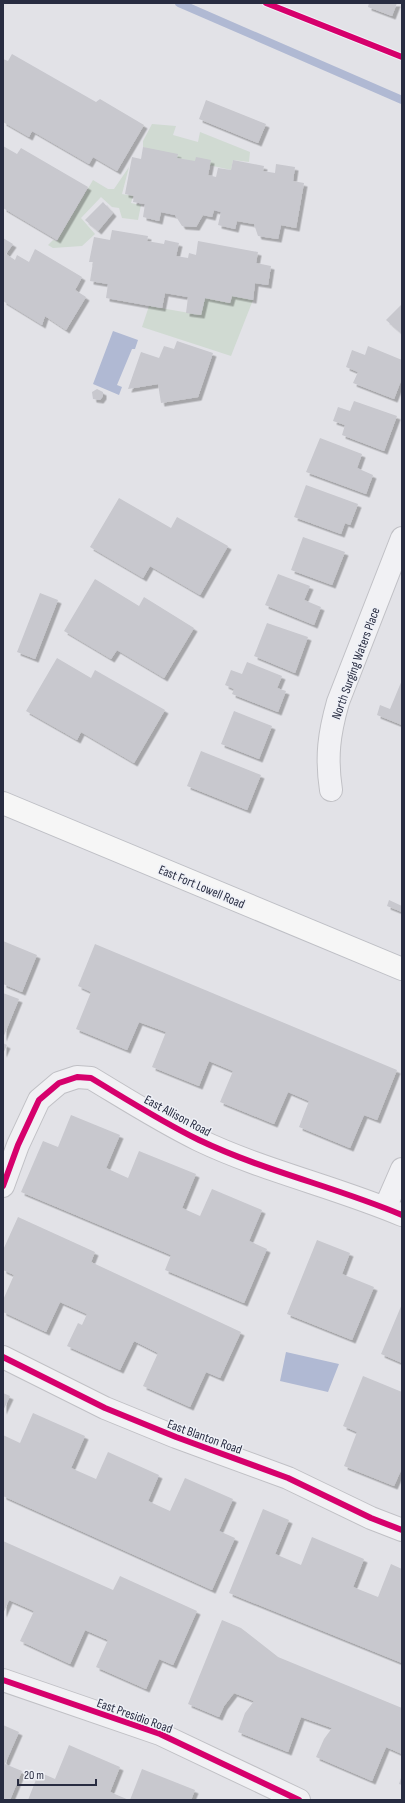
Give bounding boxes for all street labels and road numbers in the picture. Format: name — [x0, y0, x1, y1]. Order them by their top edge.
street label: North Surging Waters Place — [328, 605, 384, 722]
street label: East Fort Lowell Road — [156, 862, 247, 912]
street label: East Allison Road — [141, 1092, 214, 1140]
street label: East Blanton Road — [165, 1416, 244, 1458]
street label: East Presidio Road — [95, 1695, 175, 1737]

